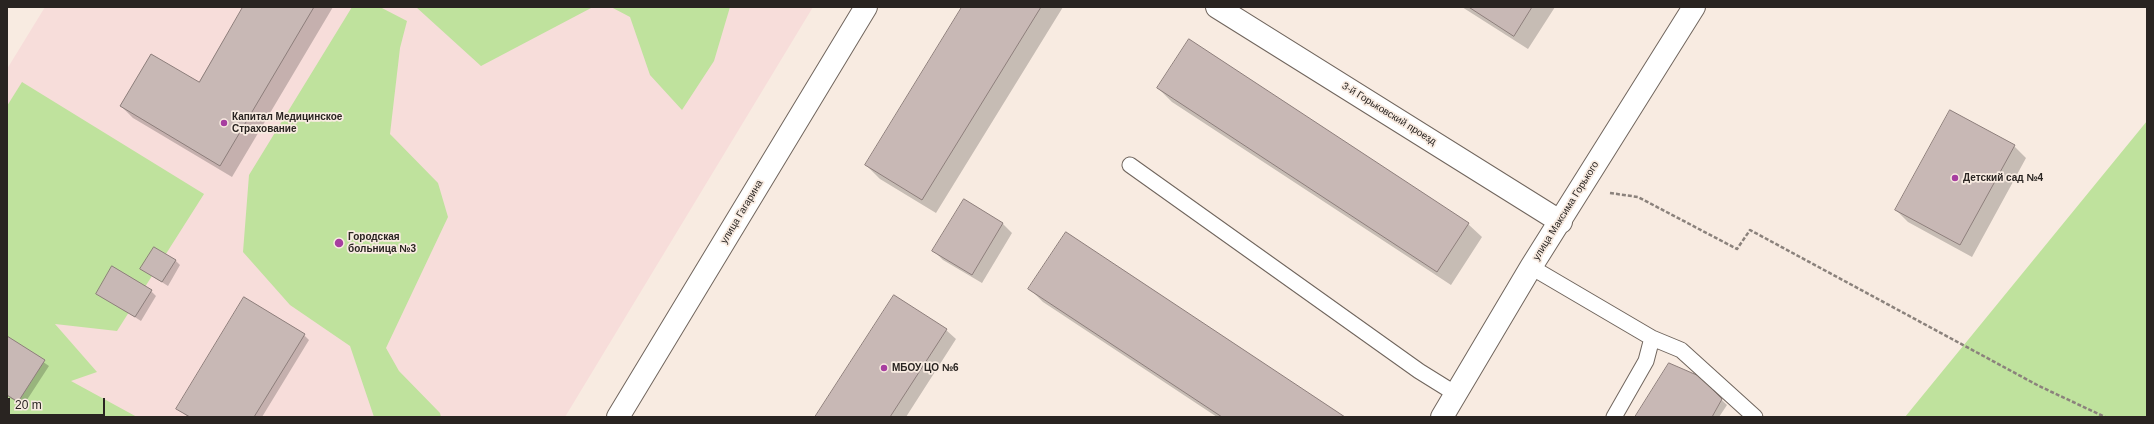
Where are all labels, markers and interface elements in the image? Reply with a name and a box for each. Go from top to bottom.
street label: 3-й Горьковский проезд [1340,80,1438,148]
place label: Капитал Медицинское Страхование [232,111,342,134]
marker: Капитал Медицинское Страхование [219,118,229,128]
street label: улица Максима Горького [1531,159,1601,263]
place label: Детский сад №4 [1963,172,2043,184]
marker: Детский сад №4 [1950,173,1960,183]
street label: улица Гагарина [718,178,766,246]
place label: Городская больница №3 [348,231,416,254]
marker: Городская больница №3 [333,237,345,249]
place label: МБОУ ЦО №6 [892,362,959,374]
marker: МБОУ ЦО №6 [879,363,889,373]
scale bar [10,390,107,416]
text: 20 m [15,398,42,412]

